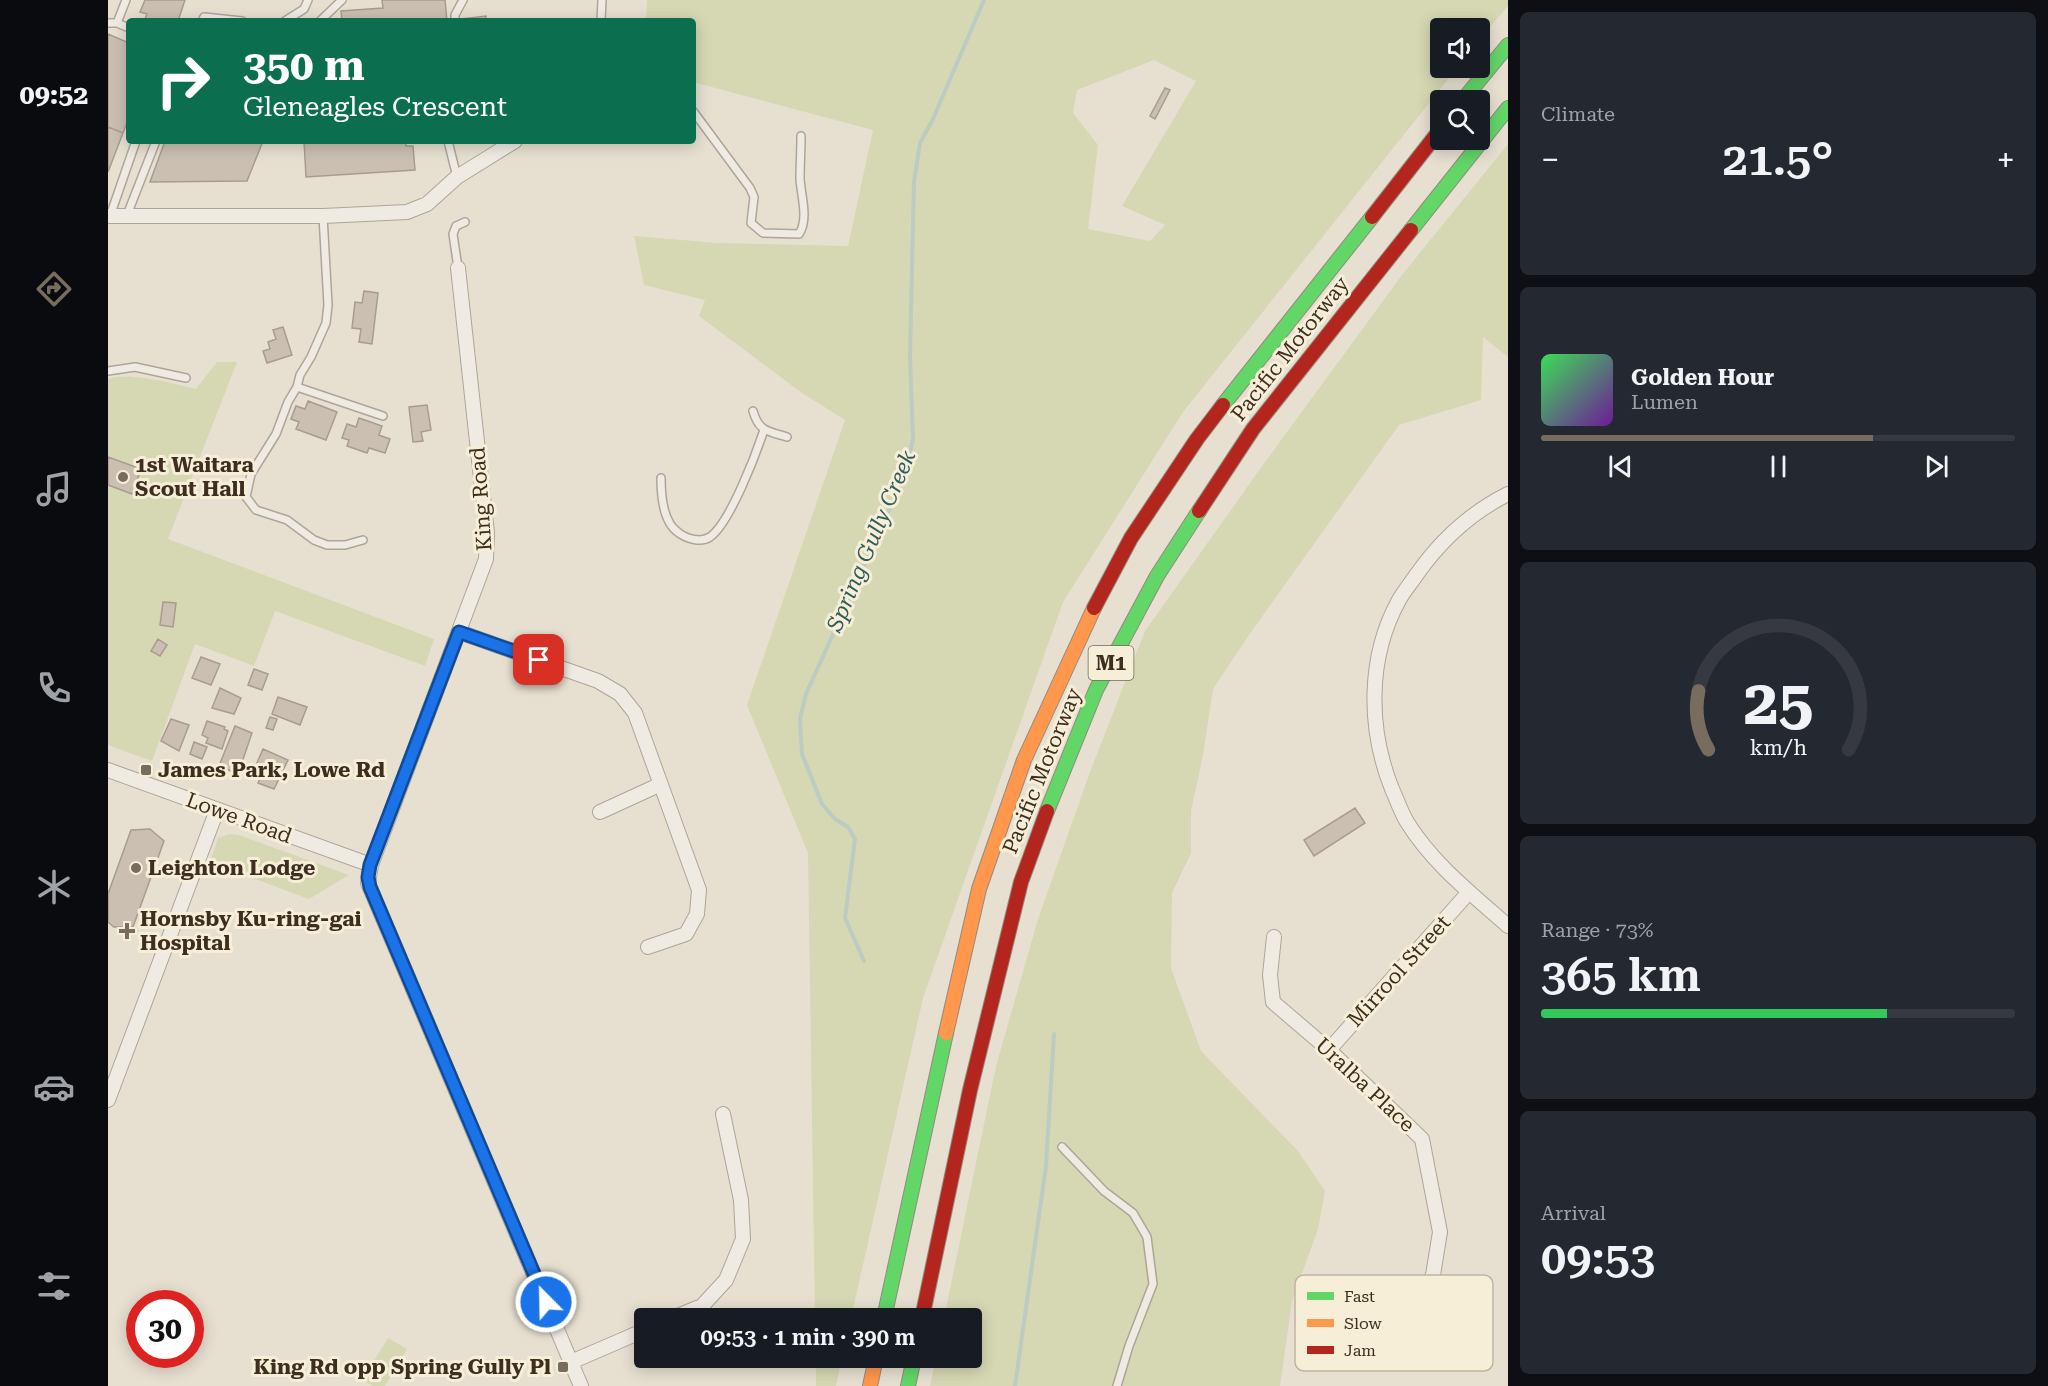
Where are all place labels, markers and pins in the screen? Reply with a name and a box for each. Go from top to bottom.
place label: 1st Waitara Scout Hall [135,453,254,501]
marker: 1st Waitara Scout Hall [116,470,130,484]
pin [513,634,564,685]
place label: James Park, Lowe Rd [158,758,385,782]
marker: James Park, Lowe Rd [139,763,153,777]
place label: Leighton Lodge [148,856,315,880]
marker: Leighton Lodge [129,861,143,875]
place label: Hornsby Ku-ring-gai Hospital [140,907,362,955]
marker: Hornsby Ku-ring-gai Hospital [118,922,136,940]
place label: King Rd opp Spring Gully Pl [253,1355,551,1379]
marker: King Rd opp Spring Gully Pl [556,1360,570,1374]

